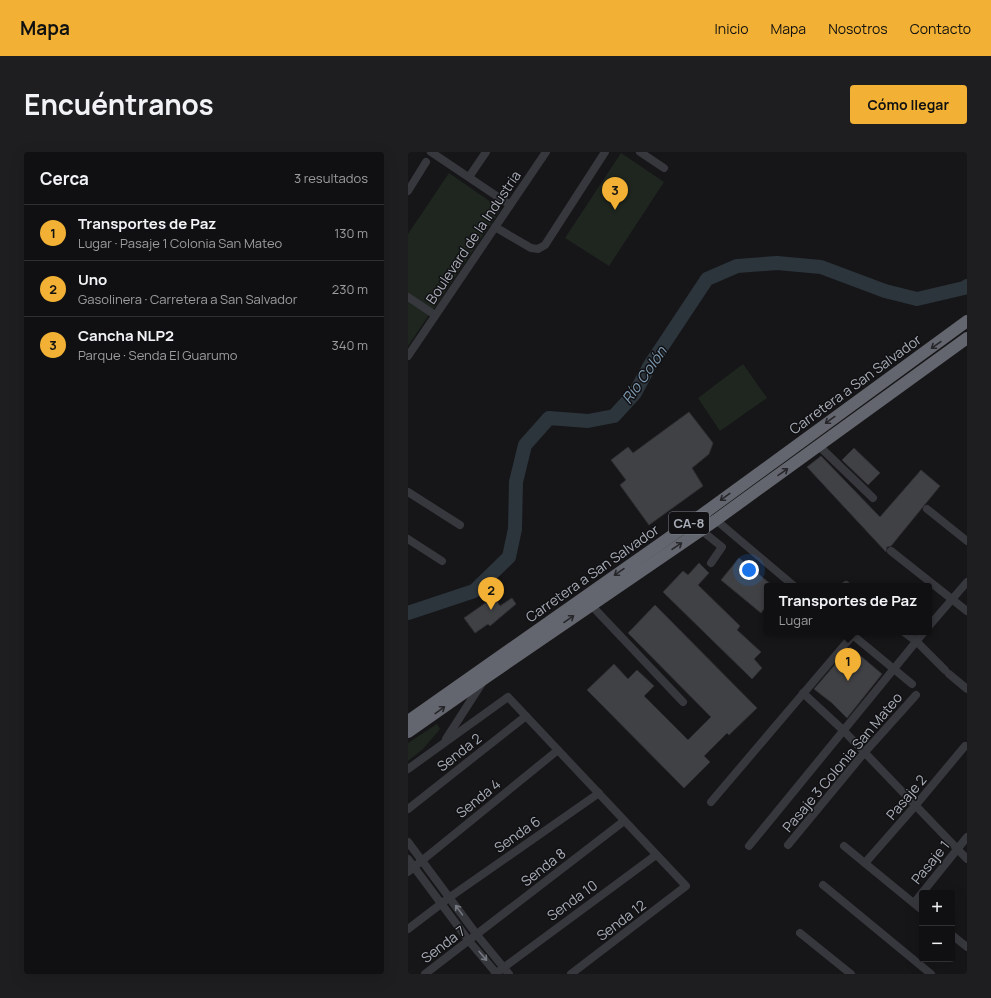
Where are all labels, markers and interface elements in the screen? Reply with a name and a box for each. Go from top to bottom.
text: Mapa [20,15,70,41]
text: Inicio [715,19,749,38]
text: Mapa [771,19,806,38]
text: Nosotros [828,19,888,38]
text: Contacto [910,19,971,38]
text: Encuéntranos [24,85,214,123]
button: Cómo llegar [850,85,967,124]
text: Cerca [40,167,89,190]
street label: Boulevard de la Industria [421,167,525,307]
text: 3 resultados [294,169,368,187]
pin: 3 [602,177,628,210]
text: Transportes de Paz [78,213,216,234]
text: 1 [50,224,56,242]
text: 130 m [334,224,368,242]
text: Lugar · Pasaje 1 Colonia San Mateo [78,234,282,252]
text: Uno [78,269,107,290]
text: 2 [49,280,57,298]
text: 230 m [332,280,368,298]
text: Gasolinera · Carretera a San Salvador [78,290,297,308]
text: Cancha NLP2 [78,325,174,346]
street label: Carretera a San Salvador [785,330,925,438]
text: 3 [49,336,57,354]
text: 340 m [332,336,368,354]
water label: Río Colón [617,341,672,408]
one-way arrow [931,341,942,349]
text: Parque · Senda El Guarumo [78,346,237,364]
one-way arrow [825,416,836,424]
one-way arrow [778,468,789,476]
one-way arrow [720,493,731,501]
road number: CA-8 [669,512,709,534]
street label: Carretera a San Salvador [522,520,662,626]
one-way arrow [671,542,682,550]
your location [739,560,759,580]
one-way arrow [614,568,625,577]
pin: 2 [478,577,504,610]
popup [764,583,932,635]
text: Transportes de Paz [779,590,917,611]
text: Lugar [779,611,813,629]
one-way arrow [563,615,574,623]
pin: 1 [835,648,861,681]
street label: Pasaje 3 Colonia San Mateo [778,688,906,836]
one-way arrow [434,706,445,714]
street label: Senda 2 [433,729,485,775]
street label: Pasaje 2 [882,770,930,824]
street label: Senda 4 [452,774,504,822]
street label: Senda 6 [490,811,544,857]
street label: Pasaje 1 [907,836,953,888]
street label: Senda 8 [517,844,569,890]
street label: Senda 10 [543,875,601,925]
map controls [919,890,955,962]
button: + [919,890,955,926]
street label: Senda 12 [592,895,650,945]
one-way arrow [455,905,463,916]
street label: Senda 7 [417,921,469,967]
button: − [919,926,955,962]
one-way arrow [478,951,487,962]

